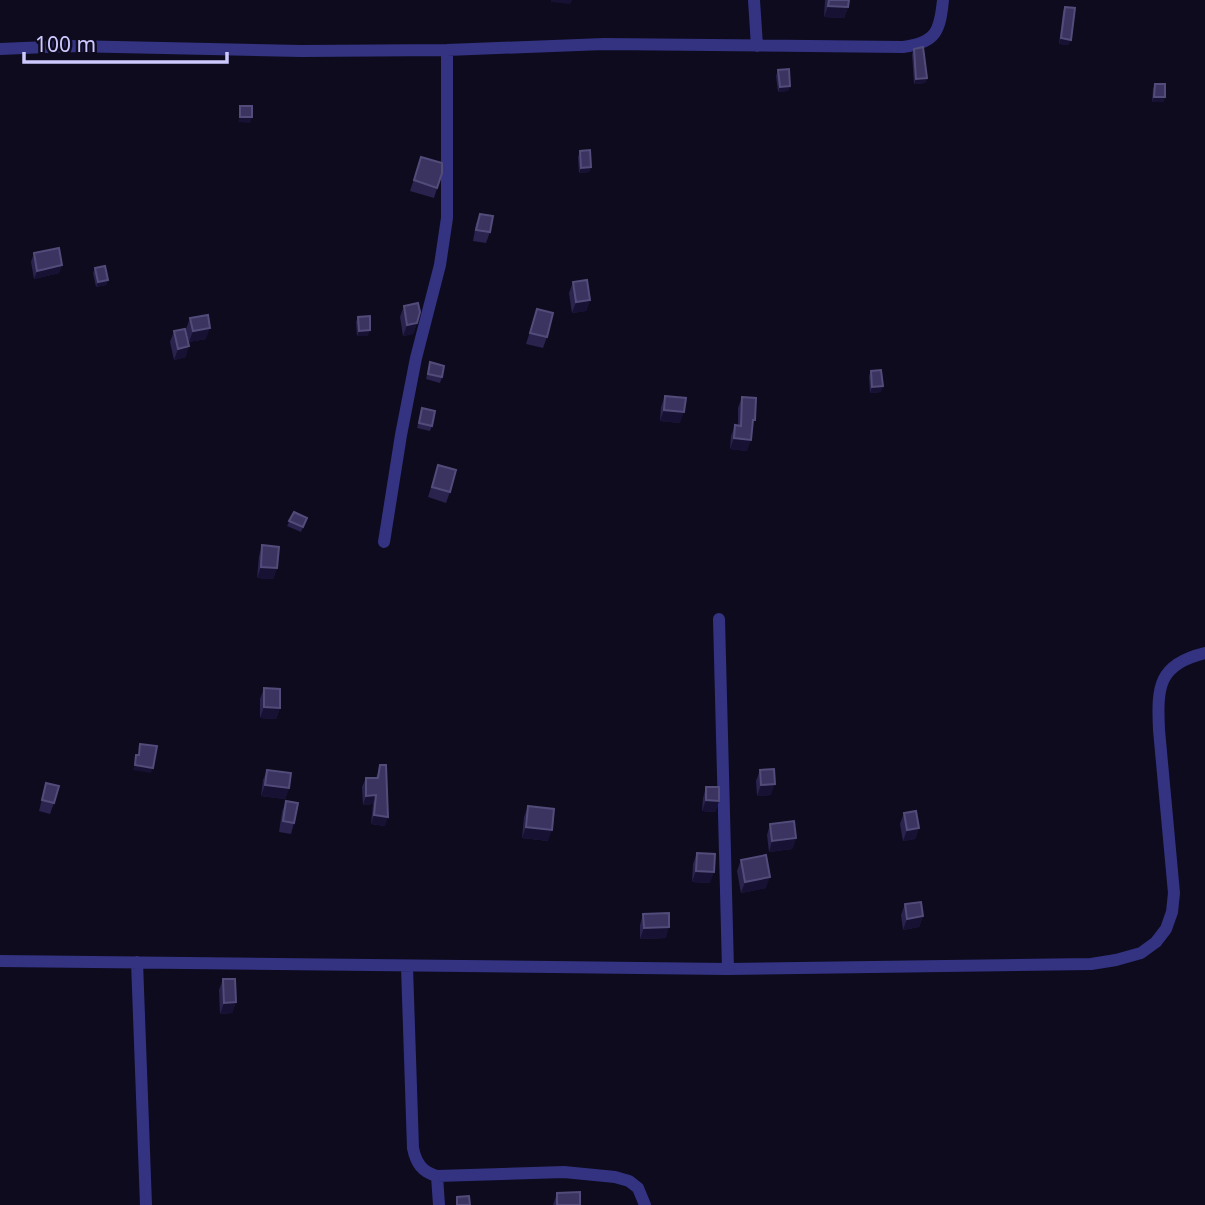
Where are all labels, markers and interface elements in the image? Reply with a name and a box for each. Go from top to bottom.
scale bar [24,21,228,65]
text: 100 m [35,30,96,58]

